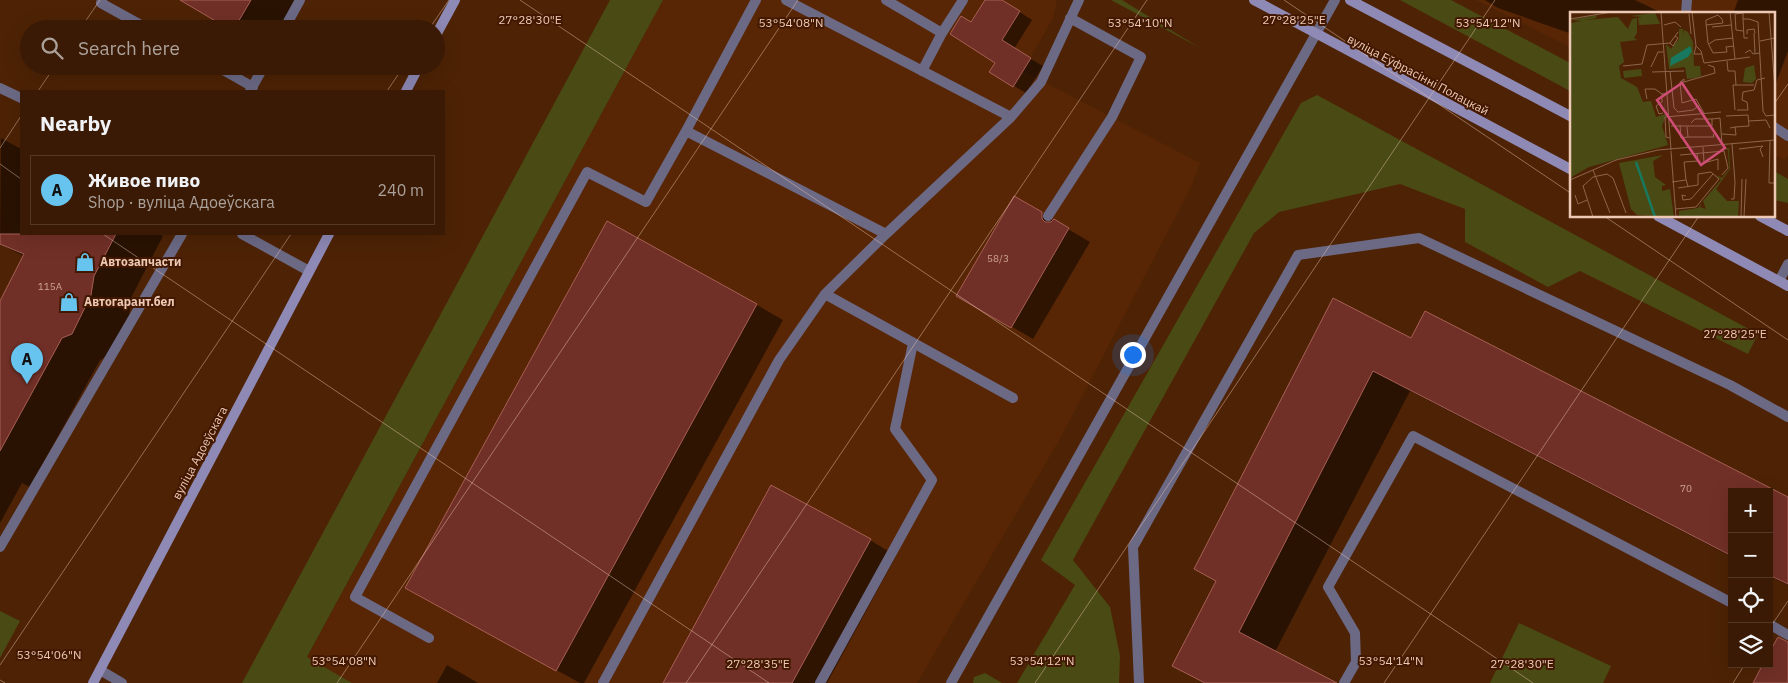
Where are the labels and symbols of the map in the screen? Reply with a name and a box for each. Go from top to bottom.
text: 27°28'30"E [498,12,562,27]
text: 27°28'25"E [1262,12,1326,27]
inset map [1570,12,1776,218]
text: 53°54'08"N [758,15,824,30]
text: 53°54'10"N [1107,15,1173,30]
text: 53°54'12"N [1455,15,1521,30]
street label: вуліца Еўфрасінні Полацкай [1345,31,1492,118]
shop icon: Автозапчасти [74,251,96,273]
house number: 58/3 [987,252,1009,265]
place label: Автозапчасти [100,254,181,269]
house number: 115А [38,280,63,293]
shop icon: Автогарант.бел [58,291,80,313]
place label: Автогарант.бел [84,294,175,309]
text: 27°28'25"E [1703,326,1767,341]
your location [1120,342,1146,368]
pin: A [11,343,43,384]
street label: вуліца Адоеўскага [169,403,231,502]
house number: 70 [1680,482,1692,495]
text: 53°54'06"N [16,647,82,662]
text: 53°54'08"N [311,653,377,668]
text: 53°54'12"N [1009,653,1075,668]
text: 53°54'14"N [1358,653,1424,668]
text: 27°28'35"E [726,656,790,671]
text: 27°28'30"E [1490,656,1554,671]

